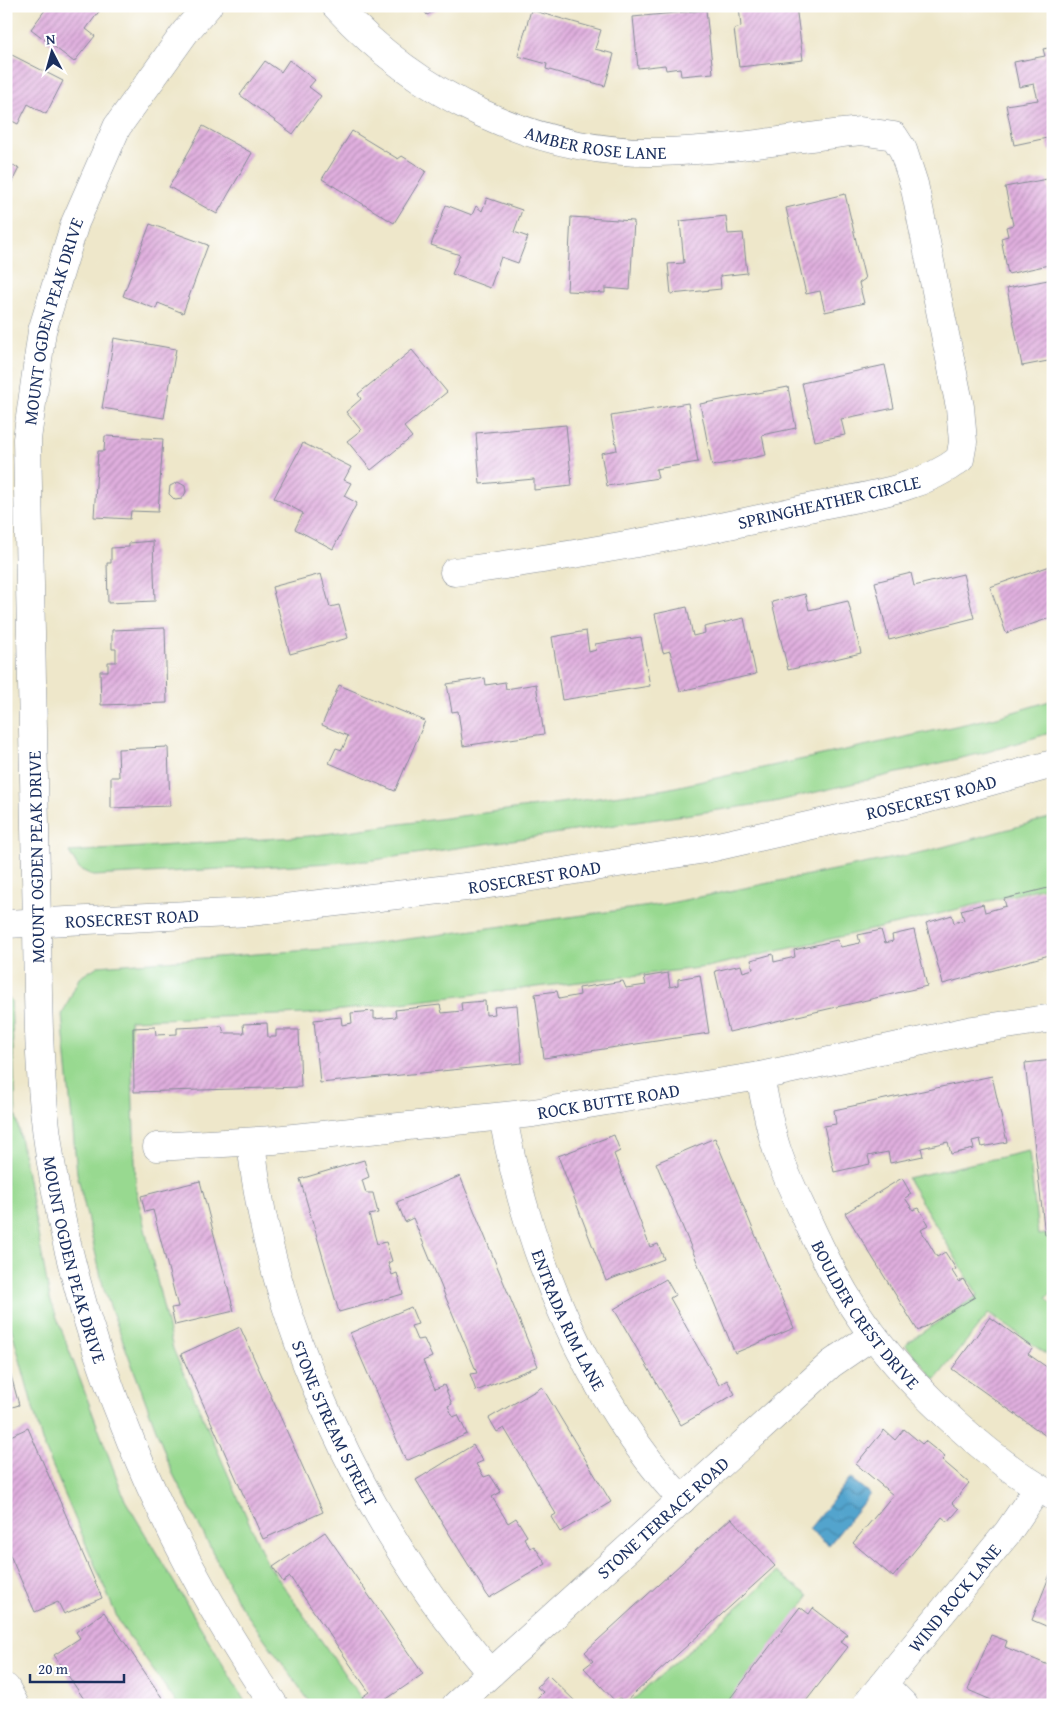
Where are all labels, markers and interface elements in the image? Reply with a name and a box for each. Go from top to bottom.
north arrow [28,28,78,78]
text: N [45,29,57,50]
street label: AMBER ROSE LANE [521,118,667,166]
street label: MOUNT OGDEN PEAK DRIVE [16,213,90,427]
street label: SPRINGHEATHER CIRCLE [735,468,923,536]
street label: MOUNT OGDEN PEAK DRIVE [21,750,51,964]
street label: ROSECREST ROAD [863,767,1000,826]
street label: ROSECREST ROAD [467,853,603,900]
street label: ROSECREST ROAD [64,901,200,935]
street label: ROCK BUTTE ROAD [535,1076,682,1126]
street label: MOUNT OGDEN PEAK DRIVE [36,1154,114,1367]
street label: BOULDER CREST DRIVE [805,1236,926,1395]
street label: ENTRADA RIM LANE [525,1245,613,1396]
street label: STONE STREAM STREET [285,1336,385,1511]
street label: STONE TERRACE ROAD [590,1450,735,1585]
street label: WIND ROCK LANE [901,1537,1007,1658]
scale bar [30,1651,124,1683]
text: 20 m [38,1658,69,1679]

